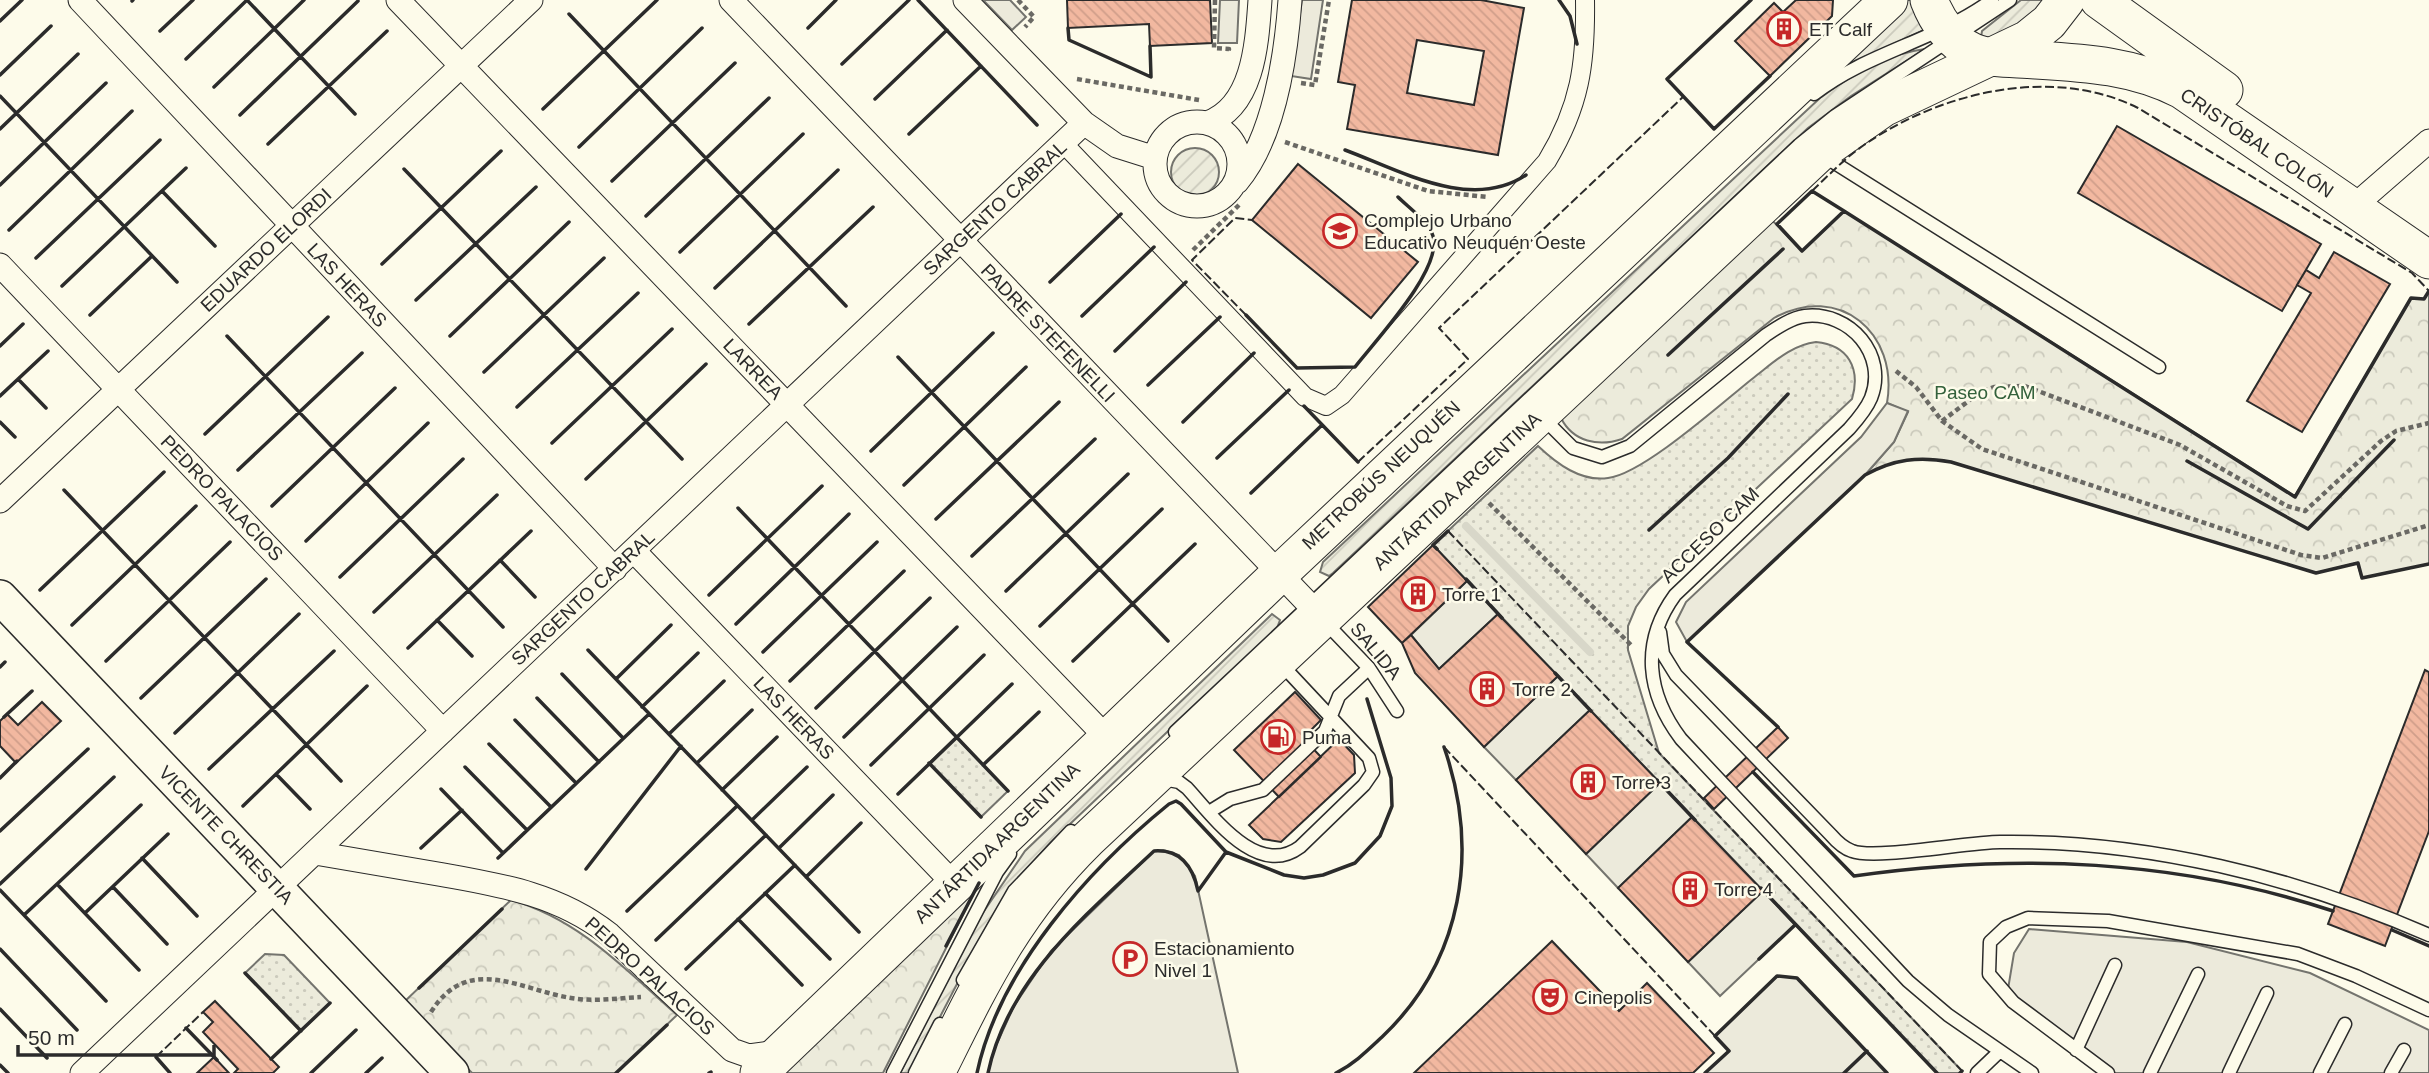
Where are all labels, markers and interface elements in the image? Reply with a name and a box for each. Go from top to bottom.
building icon: ET Calf [1765,10,1803,48]
place label: ET Calf [1809,19,1873,40]
street label: CRISTÓBAL COLÓN [2177,84,2337,202]
street label: SARGENTO CABRAL [919,136,1071,280]
street label: EDUARDO ELORDI [196,184,336,316]
place label: Complejo Urbano Educativo Neuquén Oeste [1364,210,1586,253]
school or university icon: Complejo Urbano Educativo Neuquén Oeste [1321,212,1359,250]
street label: LAS HERAS [303,239,391,331]
street label: PADRE STEFENELLI [977,260,1119,406]
street label: LARREA [719,334,787,404]
park label: Paseo CAM [1934,382,2036,403]
street label: METROBÚS NEUQUÉN [1298,396,1464,554]
street label: ANTÁRTIDA ARGENTINA [1369,408,1545,574]
street label: PEDRO PALACIOS [157,431,287,565]
street label: ACCESO CAM [1657,483,1763,587]
street label: SARGENTO CABRAL [507,526,659,670]
building icon: Torre 1 [1399,575,1437,613]
place label: Torre 1 [1442,584,1501,605]
street label: SALIDA [1346,618,1406,684]
building icon: Torre 2 [1468,670,1506,708]
street label: LAS HERAS [749,672,839,764]
place label: Torre 2 [1512,679,1571,700]
fuel station icon: Puma [1259,718,1297,756]
place label: Puma [1302,727,1352,748]
street label: ANTÁRTIDA ARGENTINA [910,758,1084,927]
street label: VICENTE CHRESTIA [155,762,298,909]
building icon: Torre 3 [1569,763,1607,801]
place label: Torre 3 [1612,772,1671,793]
building icon: Torre 4 [1671,870,1709,908]
place label: Torre 4 [1714,879,1774,900]
street label: PEDRO PALACIOS [581,912,719,1040]
place label: Estacionamiento Nivel 1 [1154,938,1294,981]
parking icon: Estacionamiento Nivel 1 [1111,940,1149,978]
theatre icon: Cinepolis [1531,978,1569,1016]
place label: Cinepolis [1574,987,1652,1008]
scale bar [18,1014,214,1058]
text: 50 m [28,1026,75,1049]

